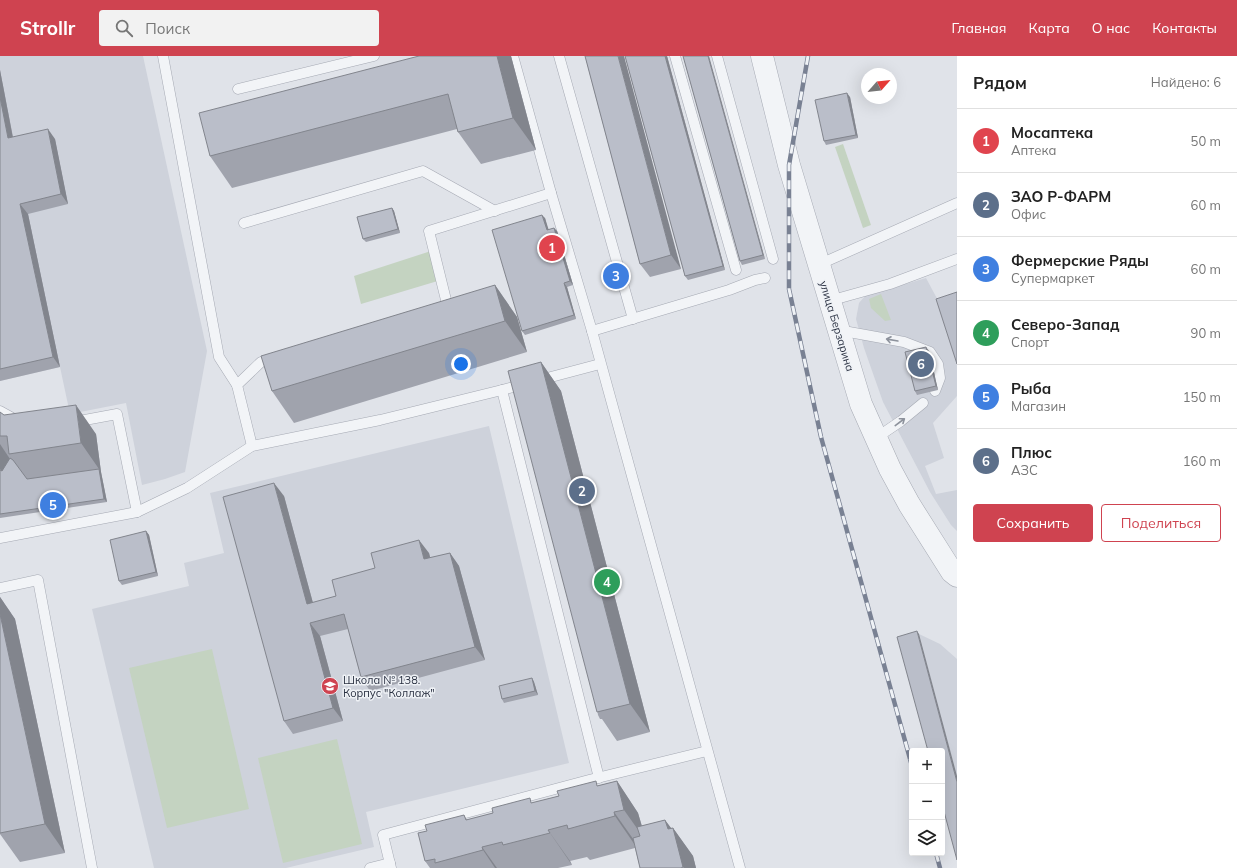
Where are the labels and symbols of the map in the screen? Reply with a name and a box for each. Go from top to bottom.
north arrow [861,68,897,104]
pin: 1 [539,233,565,263]
pin: 3 [603,261,629,291]
street label: улица Берзарина [817,279,857,373]
one-way arrow [886,336,899,344]
pin: 6 [908,349,934,379]
your location [451,354,471,374]
one-way arrow [895,417,906,426]
pin: 2 [569,476,595,506]
pin: 5 [40,490,66,520]
pin: 4 [594,567,620,597]
place label: Школа № 138. Корпус "Коллаж" [343,673,435,700]
school or university icon: Школа № 138. Корпус "Коллаж" [320,676,340,696]

